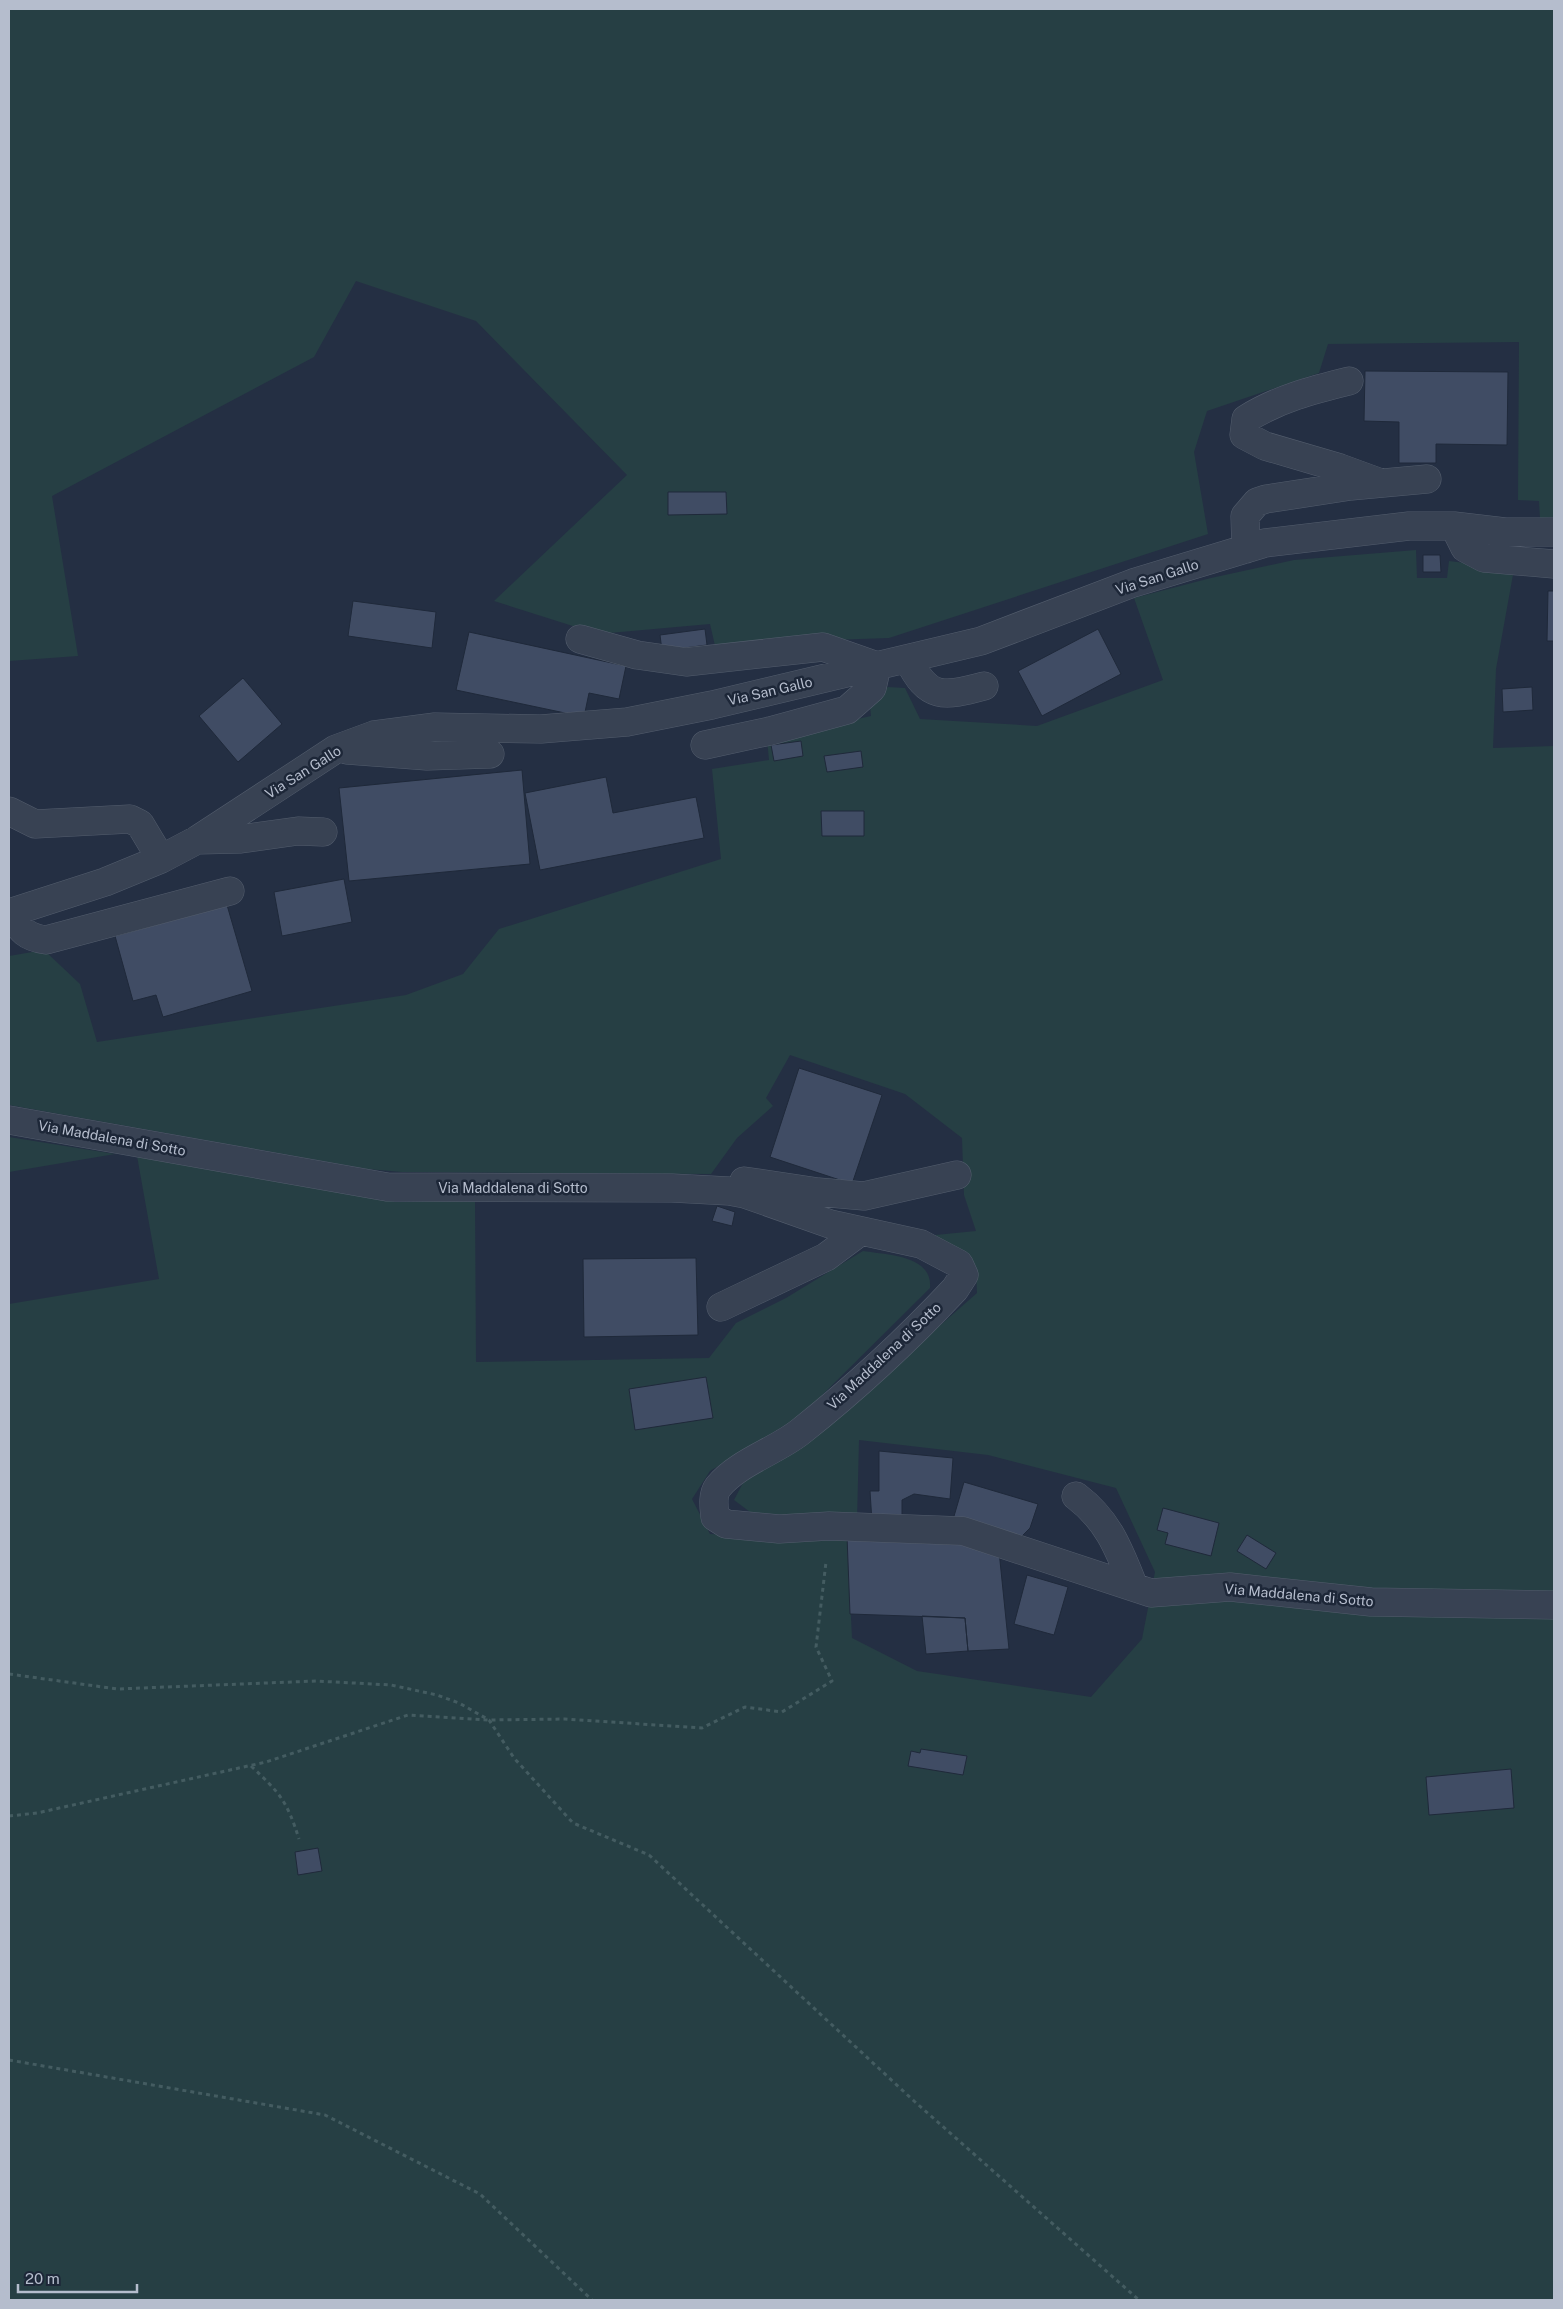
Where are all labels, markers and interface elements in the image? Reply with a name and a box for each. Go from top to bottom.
street label: Via San Gallo [1113,556,1201,598]
street label: Via San Gallo [726,673,814,709]
street label: Via San Gallo [262,742,344,802]
street label: Via Maddalena di Sotto [37,1117,187,1159]
street label: Via Maddalena di Sotto [438,1180,588,1196]
street label: Via Maddalena di Sotto [824,1299,944,1413]
street label: Via Maddalena di Sotto [1224,1581,1374,1609]
scale bar [18,2262,136,2294]
text: 20 m [25,2270,60,2287]

